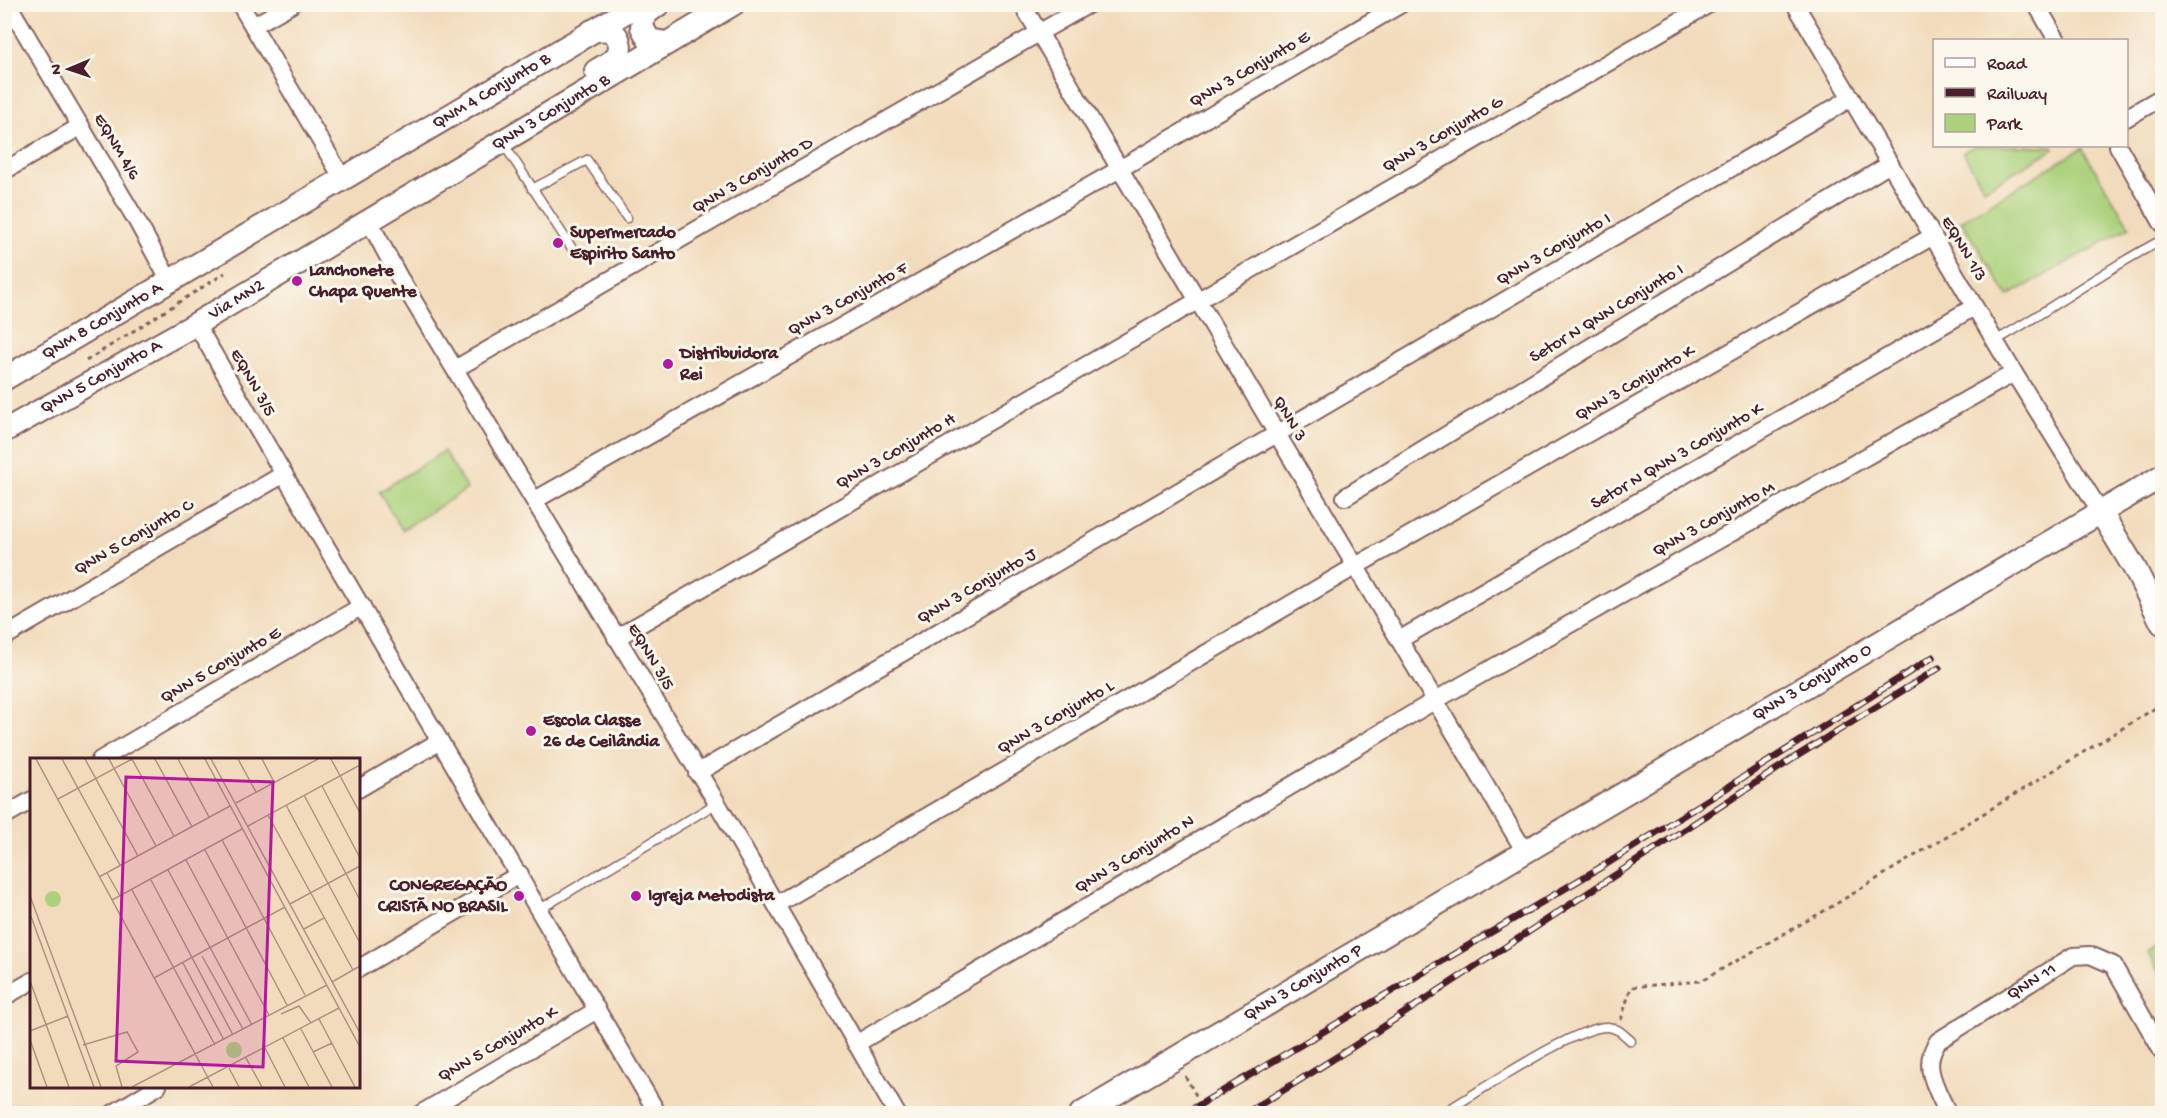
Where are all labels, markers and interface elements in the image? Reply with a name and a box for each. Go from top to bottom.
street label: QNN 3 Conjunto E [1186,27,1315,113]
north arrow [39,39,99,99]
legend [1933,39,2128,147]
street label: QNM 4 Conjunto B [429,48,555,134]
text: Road [1987,55,2028,76]
text: N [48,63,67,75]
street label: QNN 3 Conjunto B [488,69,614,156]
text: Railway [1987,85,2047,106]
street label: QNN 3 Conjunto G [1379,92,1508,178]
street label: EQNM 4/6 [88,110,144,185]
text: Park [1986,115,2023,136]
street label: QNN 3 Conjunto D [689,133,817,219]
street label: QNN 3 Conjunto I [1493,209,1615,291]
street label: EQNN 1/3 [1935,213,1991,285]
place label: Supermercado Espirito Santo [570,223,676,265]
marker: Supermercado Espirito Santo [551,236,565,250]
street label: QNN 3 Conjunto F [785,258,912,342]
street label: Setor N QNN Conjunto I [1526,260,1688,368]
place label: Lanchonete Chapa Quente [308,261,417,303]
marker: Lanchonete Chapa Quente [290,274,304,288]
street label: Via MN2 [204,275,268,325]
street label: QNM 8 Conjunto A [38,277,167,365]
street label: QNN 5 Conjunto A [37,334,166,419]
street label: QNN 3 Conjunto K [1572,340,1700,427]
place label: Distribuidora Rei [678,344,779,386]
street label: EQNN 3/5 [224,346,280,420]
marker: Distribuidora Rei [661,357,675,371]
street label: QNN 3 [1267,393,1311,445]
street label: Setor N QNN 3 Conjunto K [1587,398,1769,515]
street label: QNN 3 Conjunto H [832,409,960,495]
street label: QNN 3 Conjunto M [1649,477,1779,562]
street label: QNN 5 Conjunto C [71,495,198,581]
street label: QNN 3 Conjunto J [914,544,1041,630]
street label: EQNN 3/5 [622,620,678,694]
street label: QNN 5 Conjunto E [157,623,286,709]
street label: QNN 3 Conjunto O [1749,639,1876,726]
street label: QNN 3 Conjunto L [994,675,1119,760]
place label: Escola Classe 26 de Ceilândia [543,711,660,753]
marker: Escola Classe 26 de Ceilândia [524,724,538,738]
inset map [30,758,360,1088]
street label: QNN 3 Conjunto N [1071,811,1199,899]
place label: CONGREGAÇÃO CRISTÃ NO BRASIL [377,876,508,918]
place label: Igreja Metodista [648,886,776,907]
marker: CONGREGAÇÃO CRISTÃ NO BRASIL [512,889,526,903]
marker: Igreja Metodista [629,889,643,903]
street label: QNN 3 Conjunto P [1240,939,1367,1026]
street label: QNN 11 [2003,959,2060,1005]
street label: QNN 5 Conjunto K [435,1001,563,1088]

